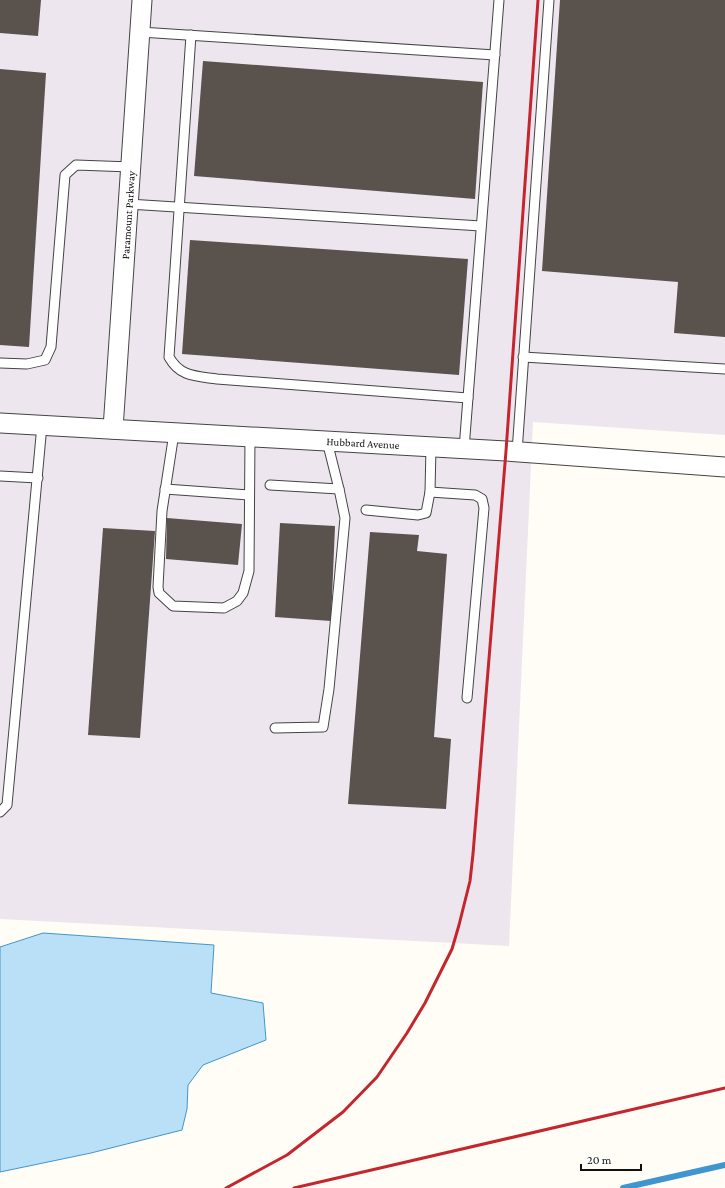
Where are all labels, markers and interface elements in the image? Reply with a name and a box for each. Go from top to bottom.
street label: Paramount Parkway [119,170,138,260]
street label: Hubbard Avenue [326,435,400,451]
scale bar [581,1146,641,1172]
text: 20 m [587,1153,612,1167]

